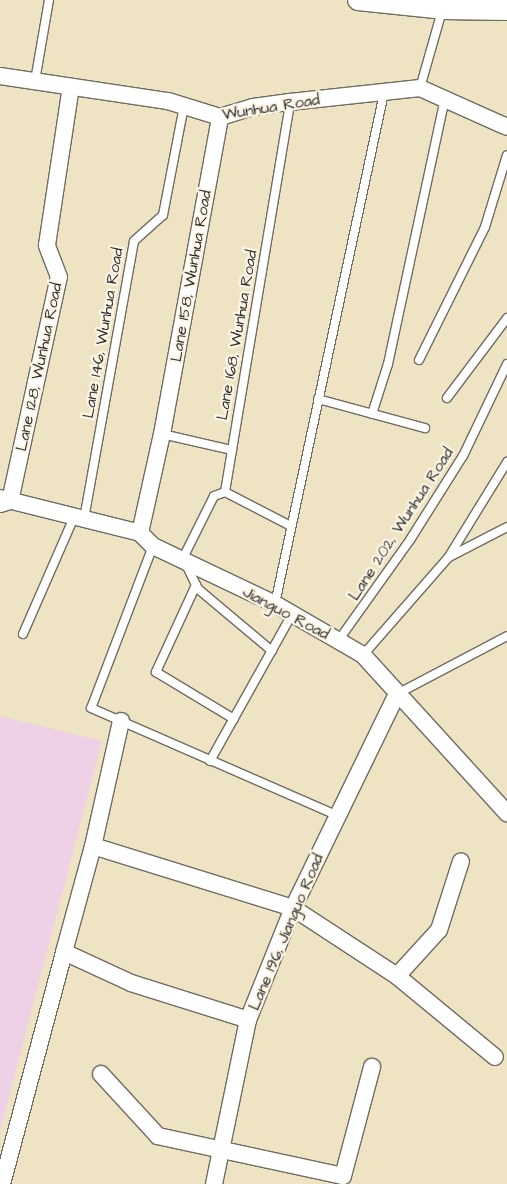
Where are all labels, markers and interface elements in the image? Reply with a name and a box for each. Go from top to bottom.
street label: Wunhua Road [221,90,321,124]
street label: Lane 158, Wunhua Road [166,189,216,363]
street label: Lane 146, Wunhua Road [79,246,127,420]
street label: Lane 168, Wunhua Road [213,248,261,422]
street label: Lane 128, Wunhua Road [12,281,66,453]
street label: Lane 202, Wunhua Road [344,444,458,604]
street label: Jianguo Road [239,582,333,644]
street label: Lane 196, Jianguo Road [244,851,328,1013]

